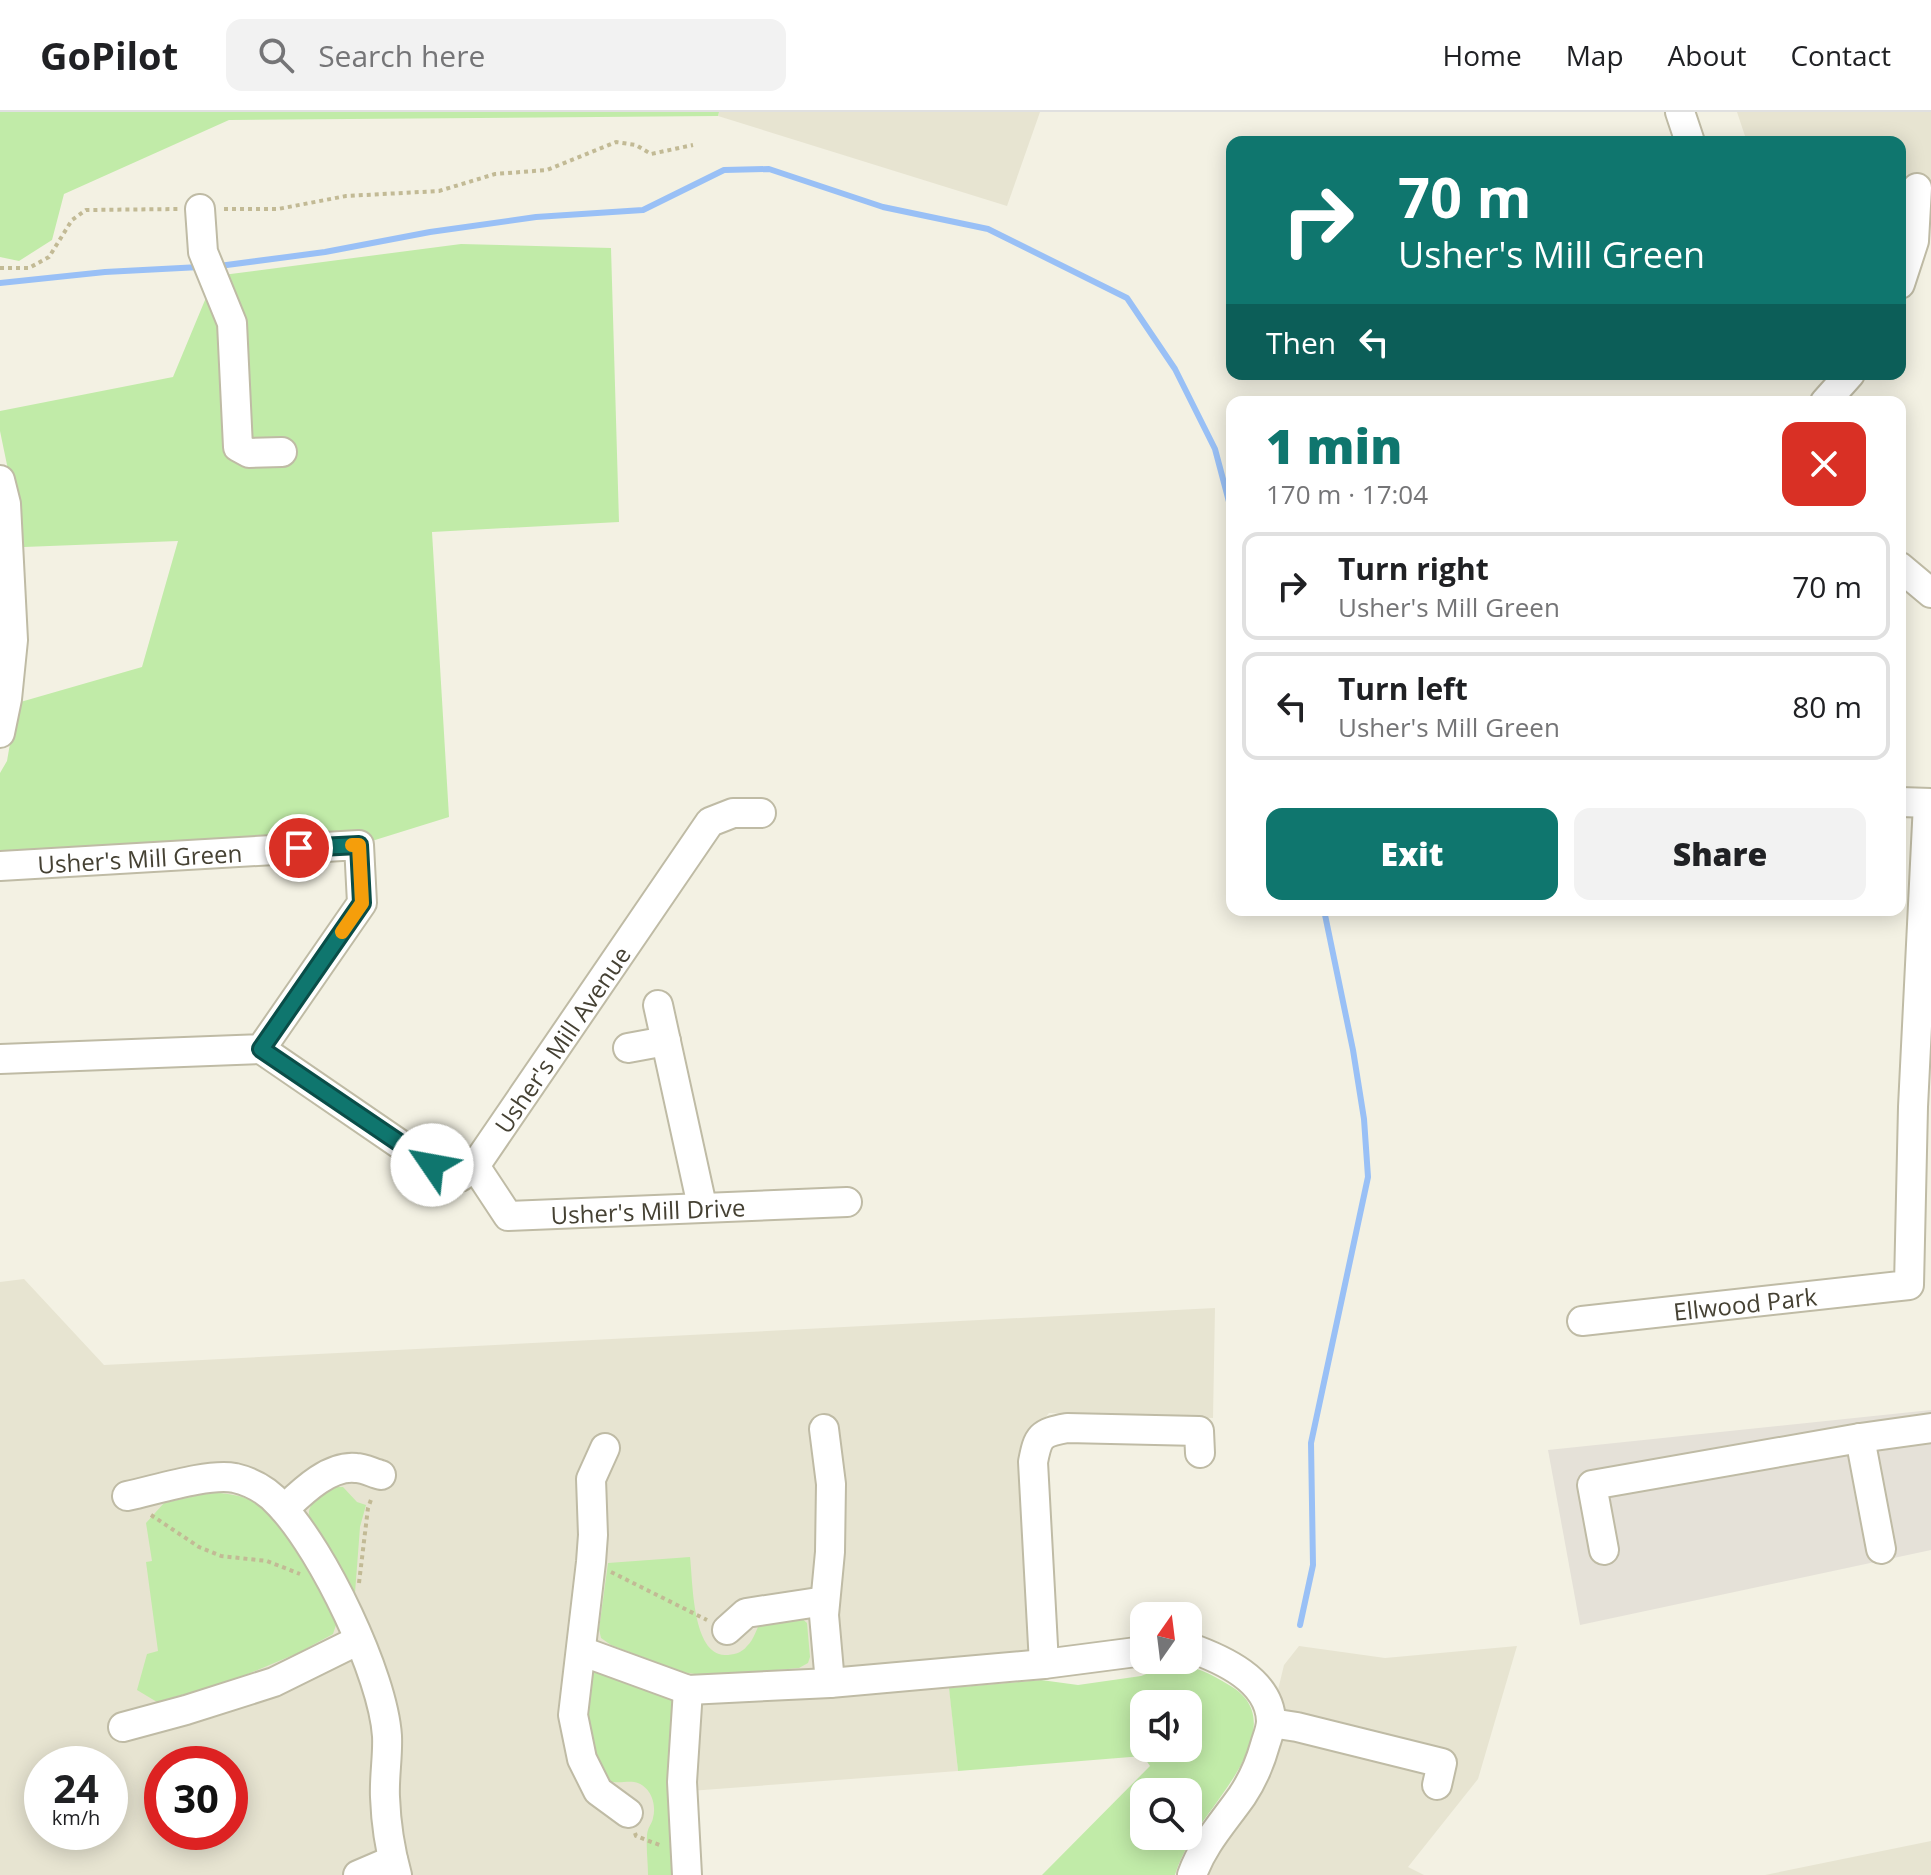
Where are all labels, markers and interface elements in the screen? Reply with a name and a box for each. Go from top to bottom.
search box [226,19,786,91]
text: GoPilot [40,29,178,81]
icon: search [254,33,298,77]
text: Search here [318,35,485,76]
text: Home [1443,36,1522,74]
text: Map [1566,36,1624,74]
text: About [1668,36,1746,74]
text: Contact [1790,36,1891,74]
text: 70 m [1398,158,1532,234]
icon: right [1266,168,1370,272]
text: Usher's Mill Green [1398,230,1705,279]
icon: left [1352,320,1396,364]
text: Then [1266,322,1336,363]
text: 1 min [1266,413,1402,478]
button: close [1782,422,1866,506]
text: 170 m · 17:04 [1266,476,1428,512]
text: Turn right [1338,548,1489,589]
icon: right [1270,564,1314,608]
text: 70 m [1792,566,1862,607]
text: Usher's Mill Green [1338,589,1560,625]
text: Turn left [1338,668,1468,709]
icon: left [1270,684,1314,728]
text: 80 m [1792,686,1862,727]
text: Usher's Mill Green [1338,709,1560,745]
button: Exit [1266,808,1558,900]
button: Share [1574,808,1866,900]
pin [265,814,333,882]
icon: arrive [277,826,321,870]
street label: Usher's Mill Green [37,835,243,880]
street label: Usher's Mill Avenue [486,939,637,1139]
position arrow [390,1123,474,1207]
street label: Usher's Mill Drive [550,1190,746,1231]
street label: Ellwood Park [1672,1279,1819,1327]
north arrow [1130,1602,1202,1674]
map controls [1130,1602,1202,1850]
button: sound [1130,1690,1202,1762]
speed limit sign: 30 [144,1746,248,1850]
text: 24 [53,1760,99,1815]
button: search [1130,1778,1202,1850]
text: km/h [52,1804,100,1831]

